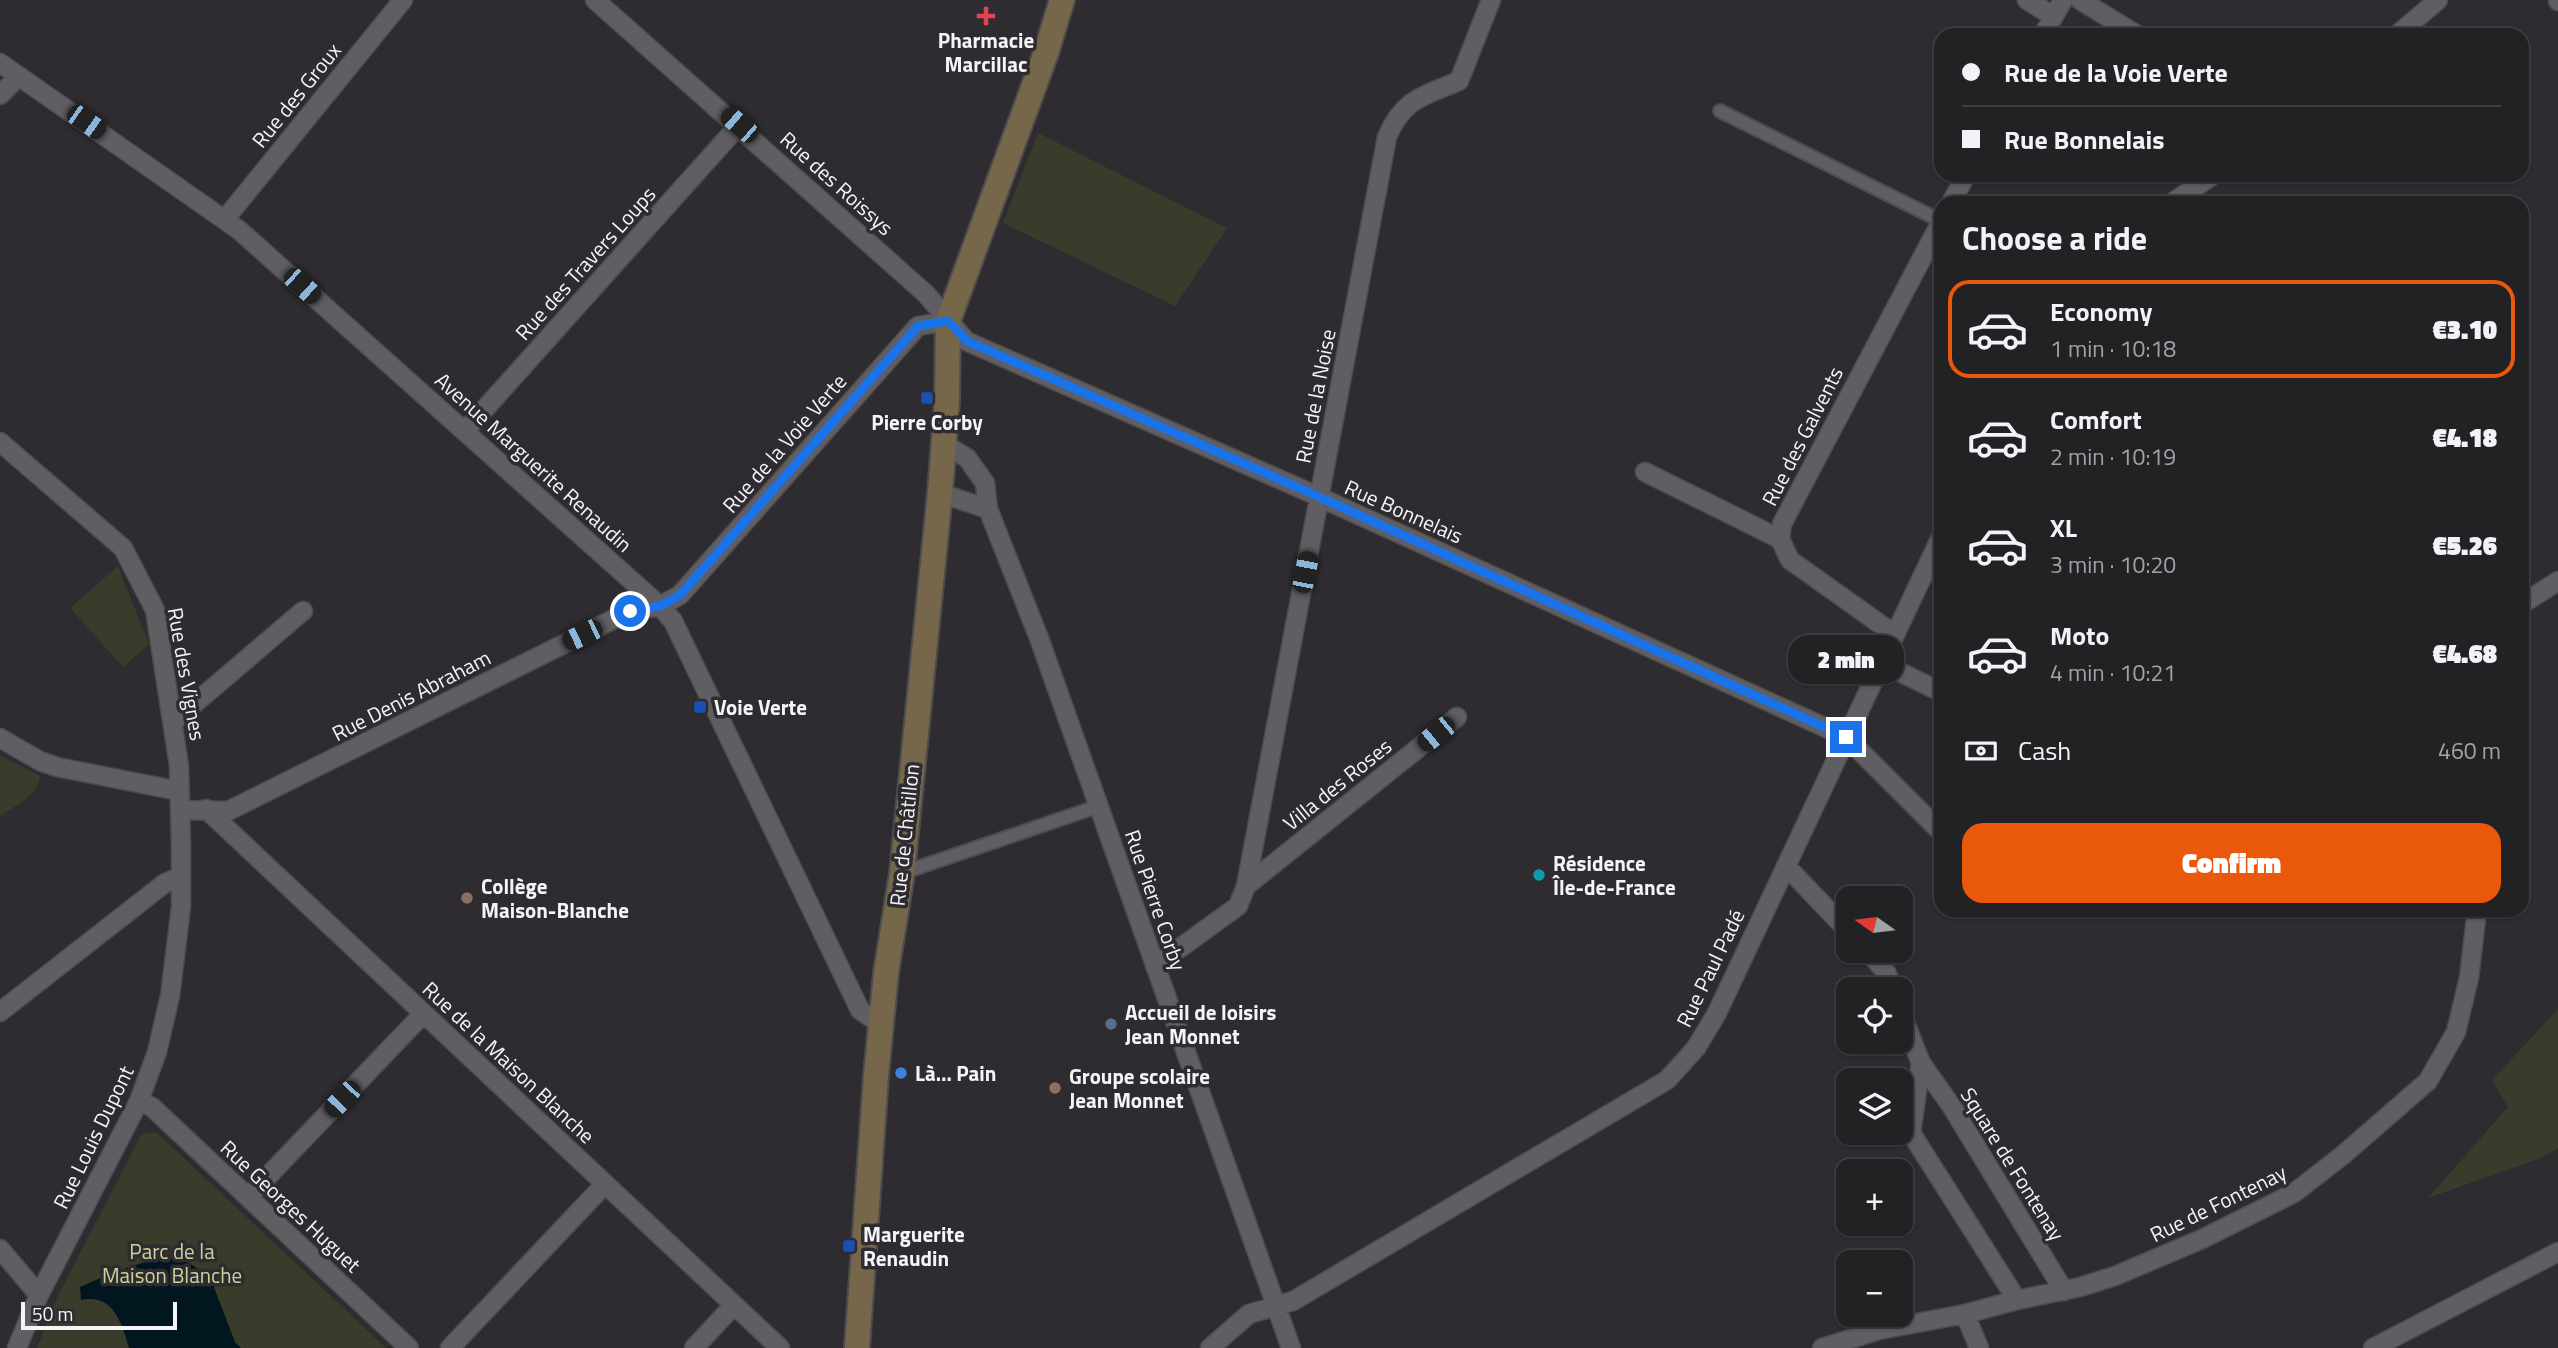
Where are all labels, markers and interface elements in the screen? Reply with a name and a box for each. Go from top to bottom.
marker: Pharmacie Marcillac [978,8,994,24]
place label: Pharmacie Marcillac [938,24,1034,80]
street label: Rue des Groux [244,35,349,154]
text: Rue de la Voie Verte [2004,53,2228,92]
car [63,101,110,143]
car [717,103,762,147]
text: Rue Bonnelais [2004,120,2164,159]
street label: Rue des Roissys [773,123,901,243]
street label: Rue des Travers Loups [507,179,663,347]
text: Choose a ride [1962,214,2147,262]
car [280,264,325,308]
text: Economy [2050,292,2152,331]
icon: car [1966,298,2029,361]
text: €3.10 [2432,310,2497,349]
street label: Rue de la Noise [1286,326,1344,466]
text: 1 min · 10:18 [2050,331,2176,366]
street label: Rue des Galvents [1753,361,1851,511]
street label: Avenue Marguerite Renaudin [428,364,640,560]
street label: Rue de la Voie Verte [714,366,854,520]
marker: Pierre Corby [919,390,935,406]
text: Comfort [2050,400,2142,439]
place label: Pierre Corby [871,406,983,438]
icon: car [1966,406,2029,469]
text: €4.18 [2432,418,2497,457]
text: 2 min · 10:19 [2050,439,2176,474]
street label: Rue Bonnelais [1340,471,1468,551]
text: XL [2050,508,2077,547]
icon: car [1966,514,2029,577]
text: €5.26 [2432,526,2497,565]
text: 3 min · 10:20 [2050,547,2176,582]
car [1291,549,1320,595]
route start [614,595,646,627]
street label: Rue des Vignes [160,605,214,743]
car [559,616,606,654]
text: Moto [2050,616,2109,655]
icon: car [1966,622,2029,685]
text: €4.68 [2432,634,2497,673]
callout: 2 min [1788,636,1904,684]
street label: Rue Denis Abraham [326,641,496,749]
text: 2 min [1817,642,1875,677]
text: 4 min · 10:21 [2050,655,2176,690]
place label: Voie Verte [714,691,807,723]
marker: Voie Verte [692,699,708,715]
car [1414,713,1459,755]
route end [1830,721,1862,753]
street label: Villa des Roses [1276,730,1398,838]
text: Cash [2018,731,2071,770]
icon: cash [1962,732,2000,770]
text: 460 m [2438,733,2501,768]
street label: Rue de Châtillon [881,762,927,908]
button: Confirm [1962,823,2501,903]
street label: Rue Pierre Corby [1117,825,1195,975]
place label: Résidence Île-de-France [1551,847,1676,903]
marker: Résidence Île-de-France [1531,867,1547,883]
place label: Collège Maison-Blanche [481,870,629,926]
north arrow [1836,886,1913,962]
map controls [1836,886,1913,1327]
marker: Collège Maison-Blanche [459,890,475,906]
street label: Rue Paul Padé [1668,904,1752,1032]
street label: Rue de la Maison Blanche [416,973,602,1151]
button: locate [1836,977,1913,1054]
place label: Accueil de loisirs Jean Monnet [1125,996,1276,1052]
marker: Accueil de loisirs Jean Monnet [1103,1016,1119,1032]
place label: Là… Pain [915,1057,996,1089]
street label: Rue Louis Dupont [44,1059,142,1214]
place label: Groupe scolaire Jean Monnet [1069,1060,1210,1116]
marker: Là… Pain [893,1065,909,1081]
button: layers [1836,1068,1913,1145]
car [320,1077,365,1121]
marker: Groupe scolaire Jean Monnet [1047,1080,1063,1096]
street label: Square de Fontenay [1953,1081,2073,1247]
street label: Rue Georges Huguet [214,1132,369,1280]
street label: Rue de Fontenay [2144,1156,2292,1250]
button: + [1836,1159,1913,1236]
place label: Marguerite Renaudin [863,1218,965,1274]
park label: Parc de la Maison Blanche [102,1235,242,1291]
marker: Marguerite Renaudin [841,1238,857,1254]
button: − [1836,1250,1913,1327]
scale bar [21,1299,177,1331]
text: 50 m [32,1299,73,1328]

